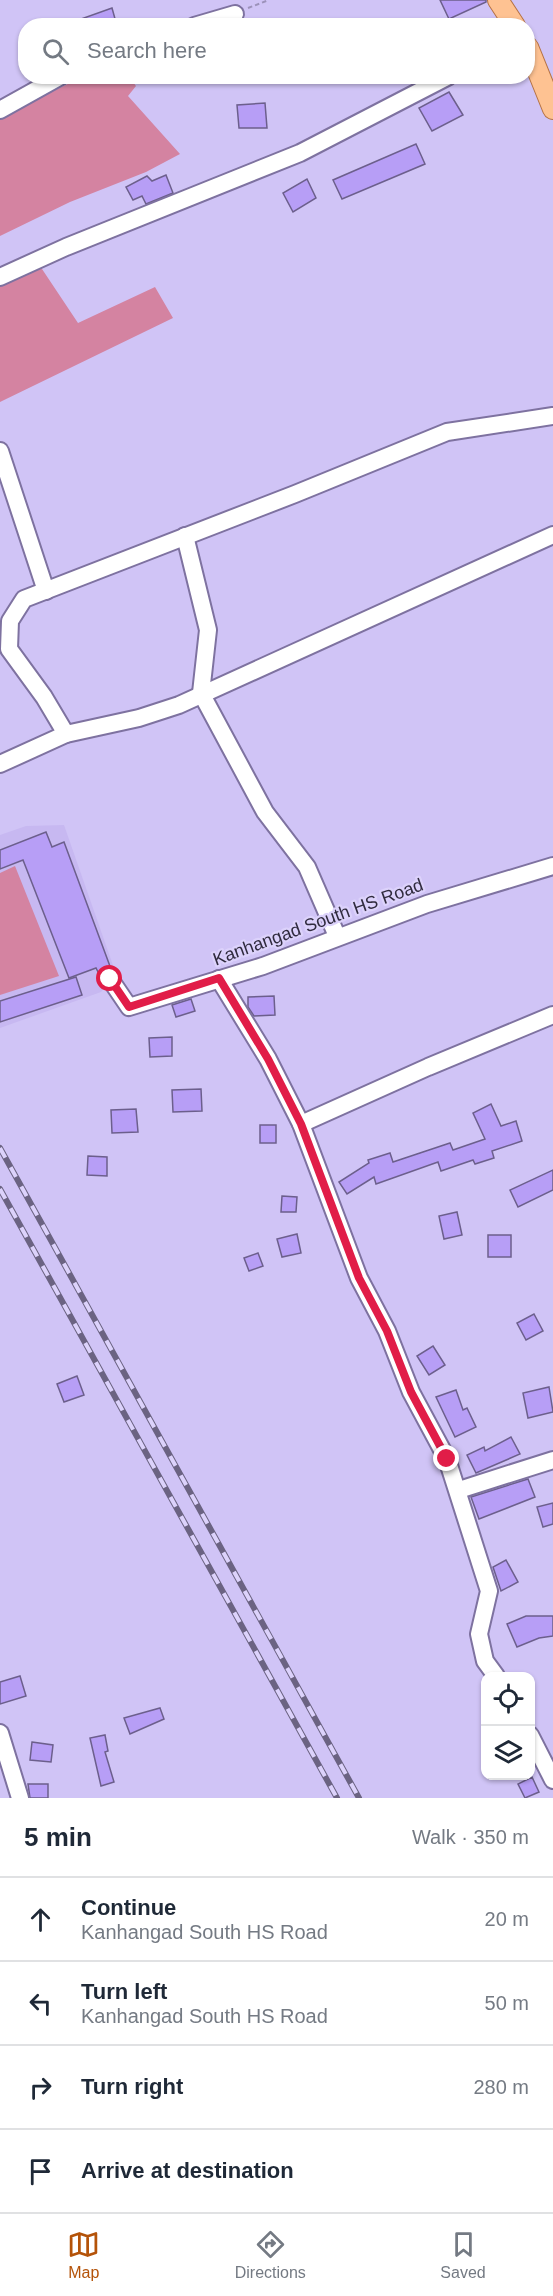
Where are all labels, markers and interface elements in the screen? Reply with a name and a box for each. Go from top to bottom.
search box [18,18,535,84]
icon: search [39,35,72,68]
text: Search here [87,38,207,63]
street label: Kanhangad South HS Road [210,875,426,969]
route start [96,965,122,991]
route end [433,1445,459,1471]
map controls [481,1672,535,1780]
button: locate [481,1672,535,1726]
button: layers [481,1726,535,1780]
text: 5 min [24,1822,92,1852]
text: Walk · 350 m [412,1826,529,1848]
text: Continue [81,1895,176,1920]
icon: ahead [24,1903,57,1936]
text: 20 m [485,1908,529,1930]
text: Kanhangad South HS Road [81,1921,328,1943]
text: Turn left [81,1979,167,2004]
icon: left [24,1987,57,2020]
text: 50 m [485,1992,529,2014]
text: Kanhangad South HS Road [81,2005,328,2027]
icon: right [24,2071,57,2104]
text: Turn right [81,2074,183,2099]
text: 280 m [473,2076,529,2098]
icon: arrive [24,2155,57,2188]
text: Arrive at destination [81,2158,294,2183]
tab: Map [67,2228,100,2282]
tab: Directions [235,2228,306,2282]
tab: Saved [440,2228,486,2282]

